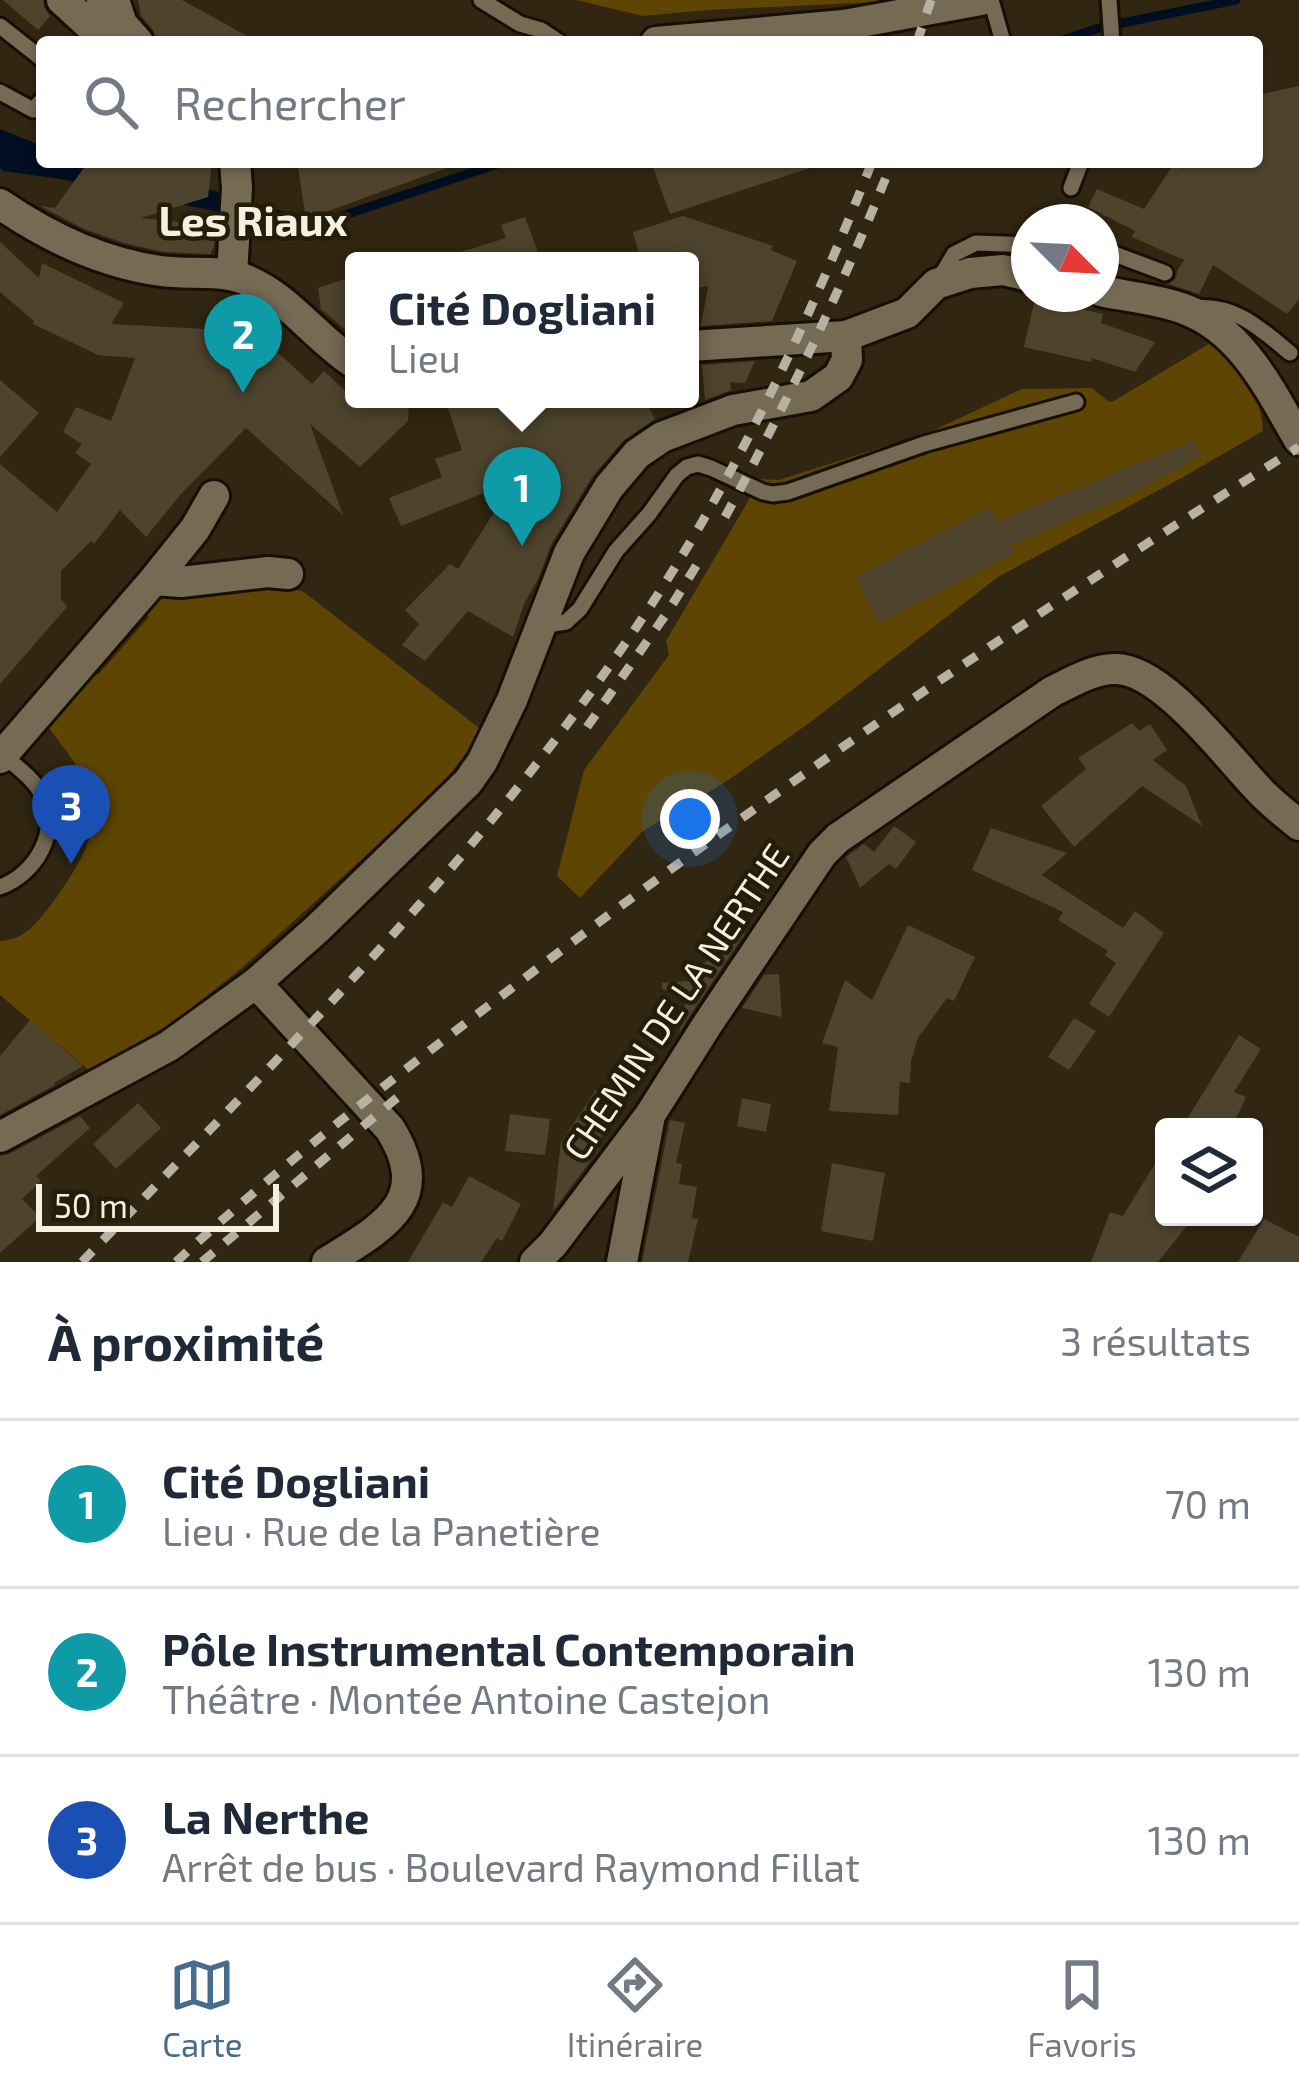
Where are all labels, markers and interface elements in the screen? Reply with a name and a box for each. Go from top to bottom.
search box [36,36,1263,168]
icon: search [78,69,144,135]
text: Rechercher [174,75,406,129]
district label: Les Riaux [159,194,348,244]
north arrow [1011,204,1119,312]
popup [345,252,699,408]
text: Cité Dogliani [388,280,656,334]
pin: 2 [204,294,282,393]
text: Lieu [388,334,461,381]
pin: 1 [483,447,561,546]
pin: 3 [32,765,110,864]
your location [660,789,720,849]
street label: CHEMIN DE LA NERTHE [553,835,797,1167]
map controls [1155,1118,1263,1226]
button: layers [1155,1118,1263,1226]
scale bar [36,1178,279,1231]
text: 50 m [54,1185,128,1225]
text: À proximité [48,1310,324,1371]
text: 3 résultats [1060,1317,1251,1364]
text: Cité Dogliani [162,1453,430,1507]
text: 1 [79,1480,95,1527]
text: 70 m [1165,1480,1251,1527]
text: Lieu · Rue de la Panetière [162,1507,601,1554]
text: Pôle Instrumental Contemporain [162,1621,855,1675]
text: 2 [76,1648,98,1695]
text: 130 m [1147,1648,1251,1695]
text: Théâtre · Montée Antoine Castejon [162,1675,770,1722]
text: La Nerthe [162,1789,369,1843]
text: 3 [76,1816,98,1863]
text: 130 m [1147,1816,1251,1863]
text: Arrêt de bus · Boulevard Raymond Fillat [162,1843,860,1890]
tab: Carte [162,1952,243,2064]
tab: Itinéraire [567,1952,703,2064]
tab: Favoris [1027,1952,1137,2064]

